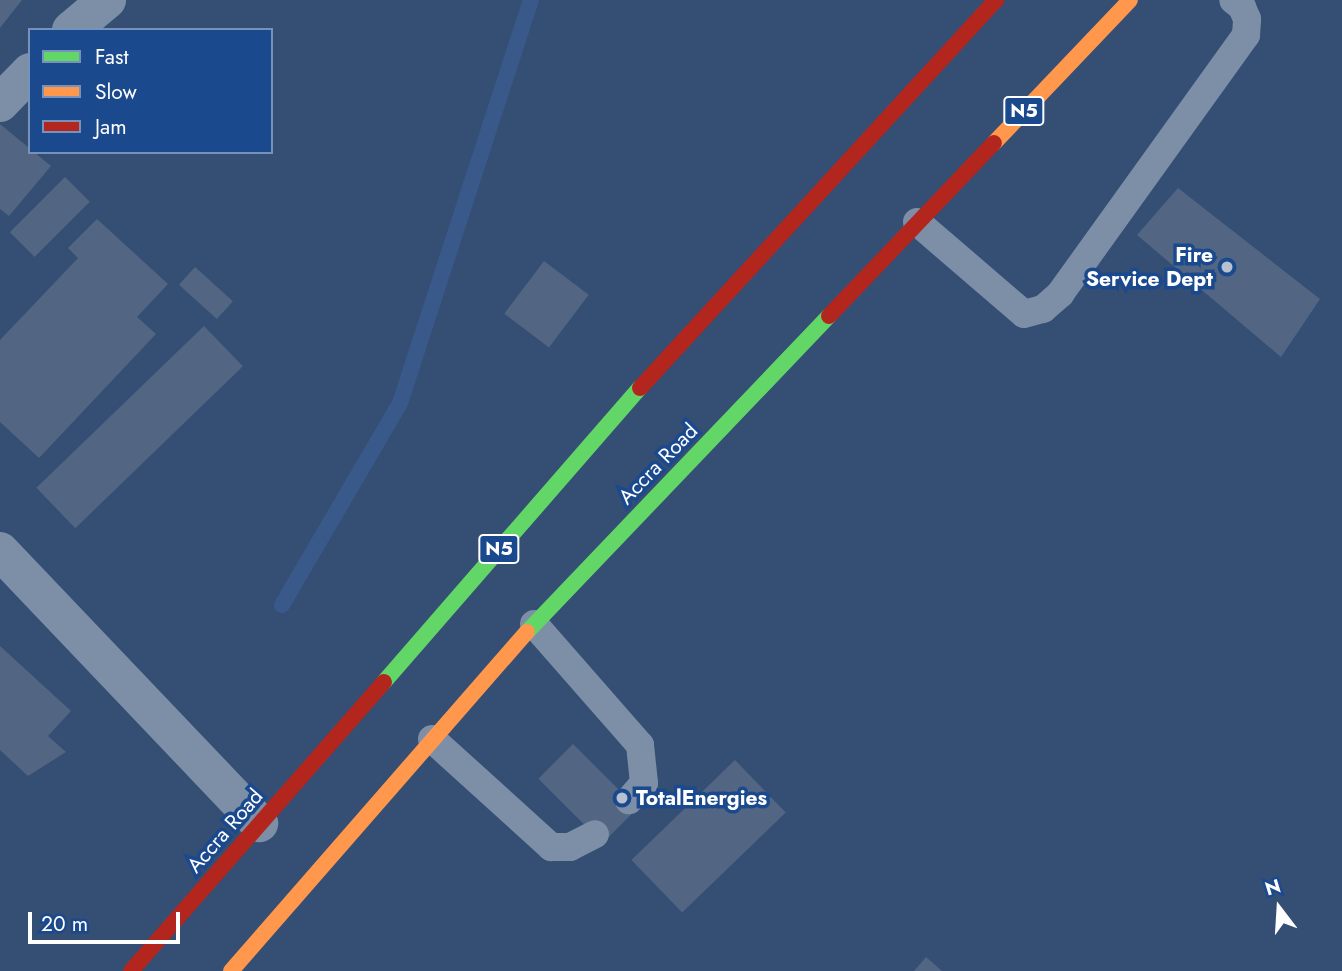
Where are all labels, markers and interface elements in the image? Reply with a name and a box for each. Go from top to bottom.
legend [28,28,273,154]
text: Fast [95,42,128,72]
text: Slow [95,77,137,107]
road number: N5 [1003,96,1045,127]
text: Jam [95,112,127,142]
place label: Fire Service Dept [1086,242,1213,292]
marker: Fire Service Dept [1219,259,1235,275]
street label: Accra Road [613,418,703,510]
road number: N5 [478,534,520,564]
street label: Accra Road [182,784,268,878]
place label: TotalEnergies [636,785,767,811]
marker: TotalEnergies [614,790,630,806]
text: N [1262,872,1284,903]
north arrow [1244,873,1314,943]
scale bar [32,898,184,942]
text: 20 m [41,909,88,939]

